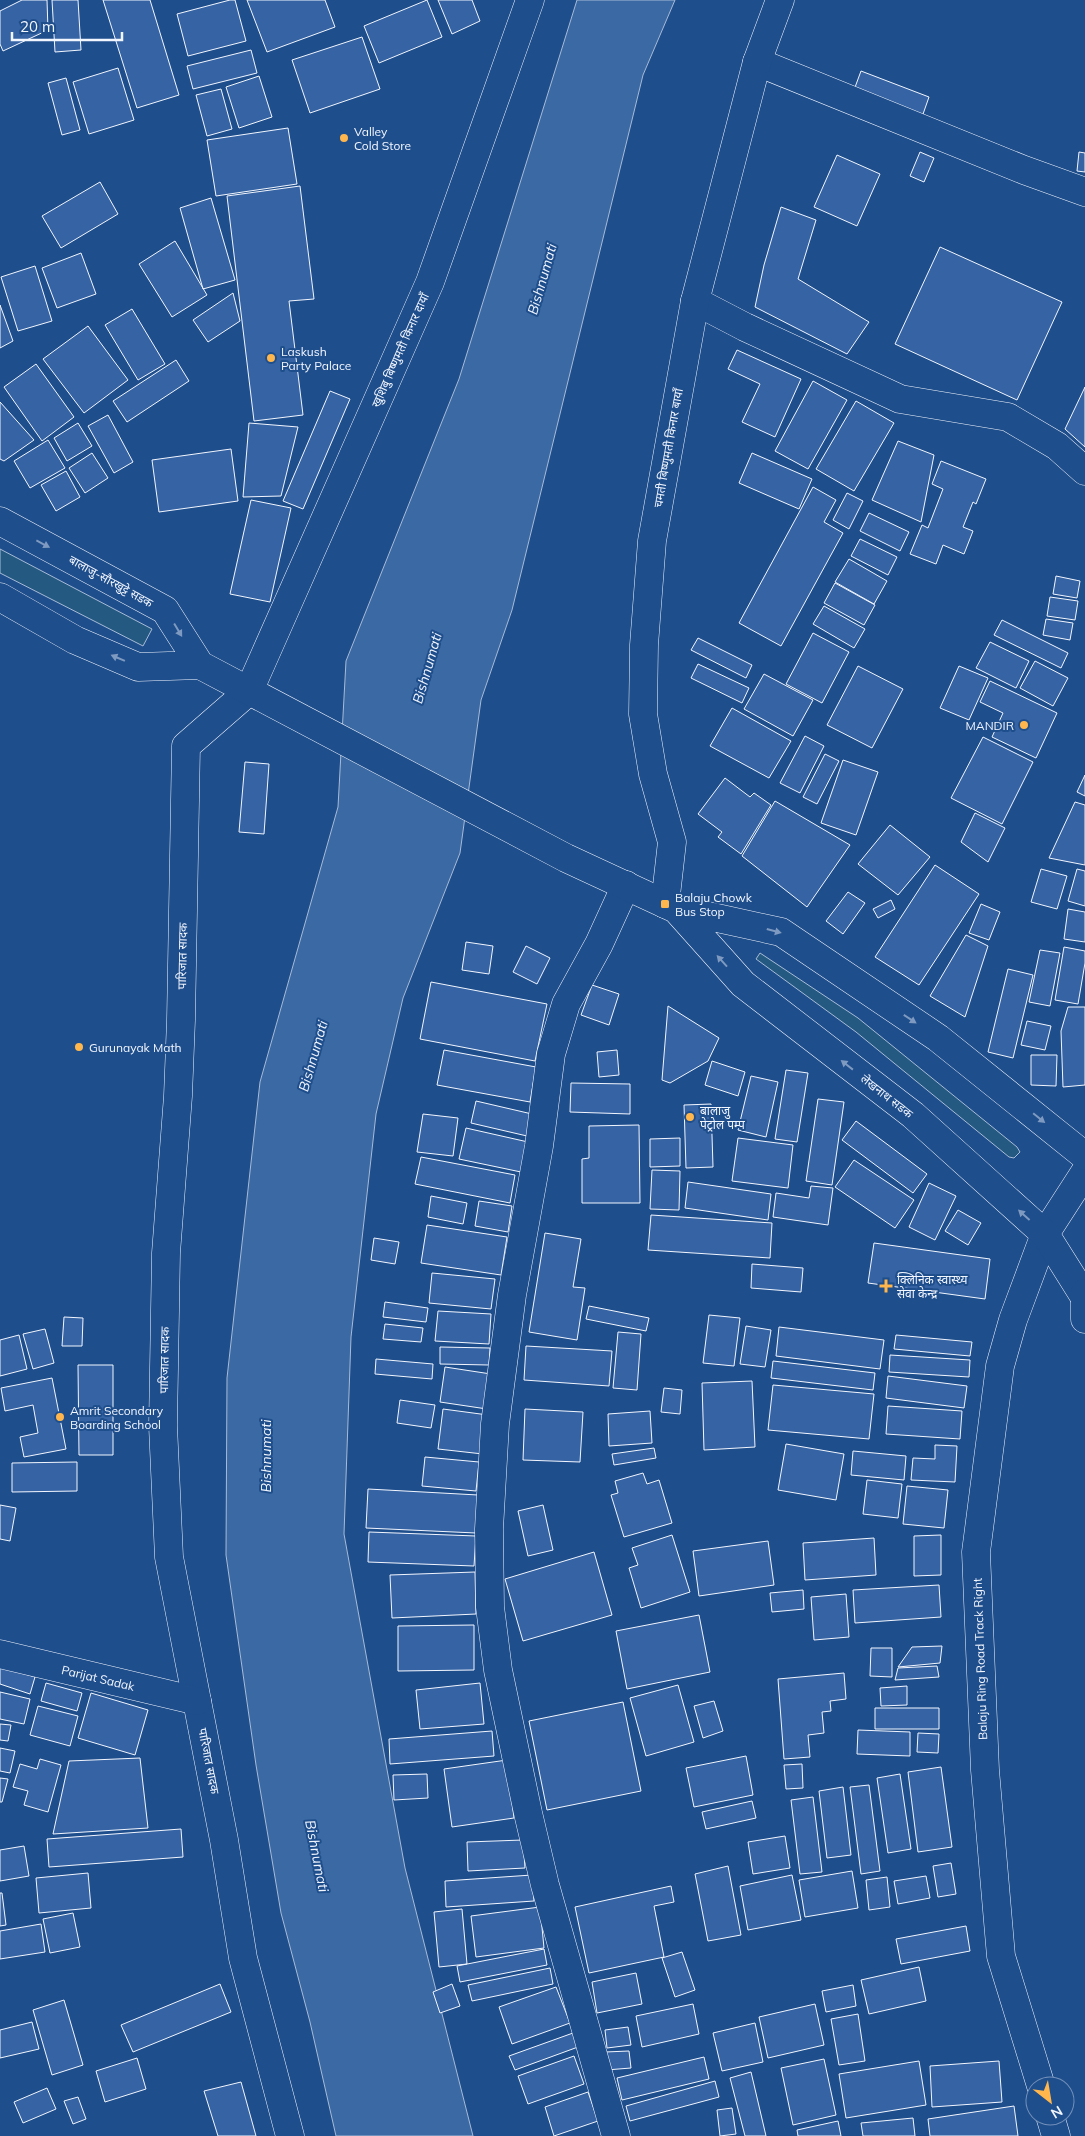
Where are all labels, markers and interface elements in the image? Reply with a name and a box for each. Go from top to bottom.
scale bar [12,10,122,42]
text: 20 m [20,17,55,36]
place label: Valley Cold Store [354,124,411,153]
marker: Valley Cold Store [338,132,350,144]
water label: Bishnumati [523,241,561,317]
street label: खुशिबु बिष्णुमती किनार दायाँ [368,290,433,410]
place label: Laskush Party Palace [281,344,351,373]
marker: Laskush Party Palace [265,352,277,364]
street label: चमती बिष्णुमती किनार बायाँ [650,386,687,509]
one-way arrow [36,540,50,548]
street label: बालाजु-सौरखुट्टे सडक [66,552,156,612]
one-way arrow [174,623,183,636]
water label: Bishnumati [408,630,446,706]
one-way arrow [111,654,125,662]
place label: MANDIR [966,718,1014,733]
marker: MANDIR [1018,719,1030,731]
place label: Balaju Chowk Bus Stop [675,890,753,919]
marker: Balaju Chowk Bus Stop [659,898,671,910]
street label: पारिजात सादक [174,922,190,989]
one-way arrow [767,927,782,935]
one-way arrow [717,955,728,968]
one-way arrow [904,1014,917,1024]
water label: Bishnumati [294,1018,332,1094]
place label: Gurunayak Math [89,1040,182,1055]
marker: Gurunayak Math [73,1041,85,1053]
one-way arrow [841,1059,854,1070]
street label: लेखनाथ सडक [858,1071,917,1122]
place label: बालाजु पेट्रोल पम्प [700,1103,745,1132]
marker: बालाजु पेट्रोल पम्प [684,1111,696,1123]
one-way arrow [1032,1113,1045,1124]
one-way arrow [1019,1209,1031,1221]
place label: क्लिनिक स्वास्थ्य सेवा केन्द्र [897,1272,968,1301]
marker: क्लिनिक स्वास्थ्य सेवा केन्द्र [879,1279,893,1293]
street label: पारिजात सादक [156,1326,172,1393]
place label: Amrit Secondary Boarding School [70,1403,164,1432]
marker: Amrit Secondary Boarding School [54,1411,66,1423]
water label: Bishnumati [257,1419,275,1493]
street label: Balaju Ring Road Track Right [970,1578,990,1740]
street label: Parijat Sadak [60,1661,137,1694]
street label: पारिजात सादक [195,1727,223,1796]
water label: Bishnumati [301,1818,333,1894]
north arrow [1025,2076,1075,2126]
text: N [1048,2102,1066,2123]

